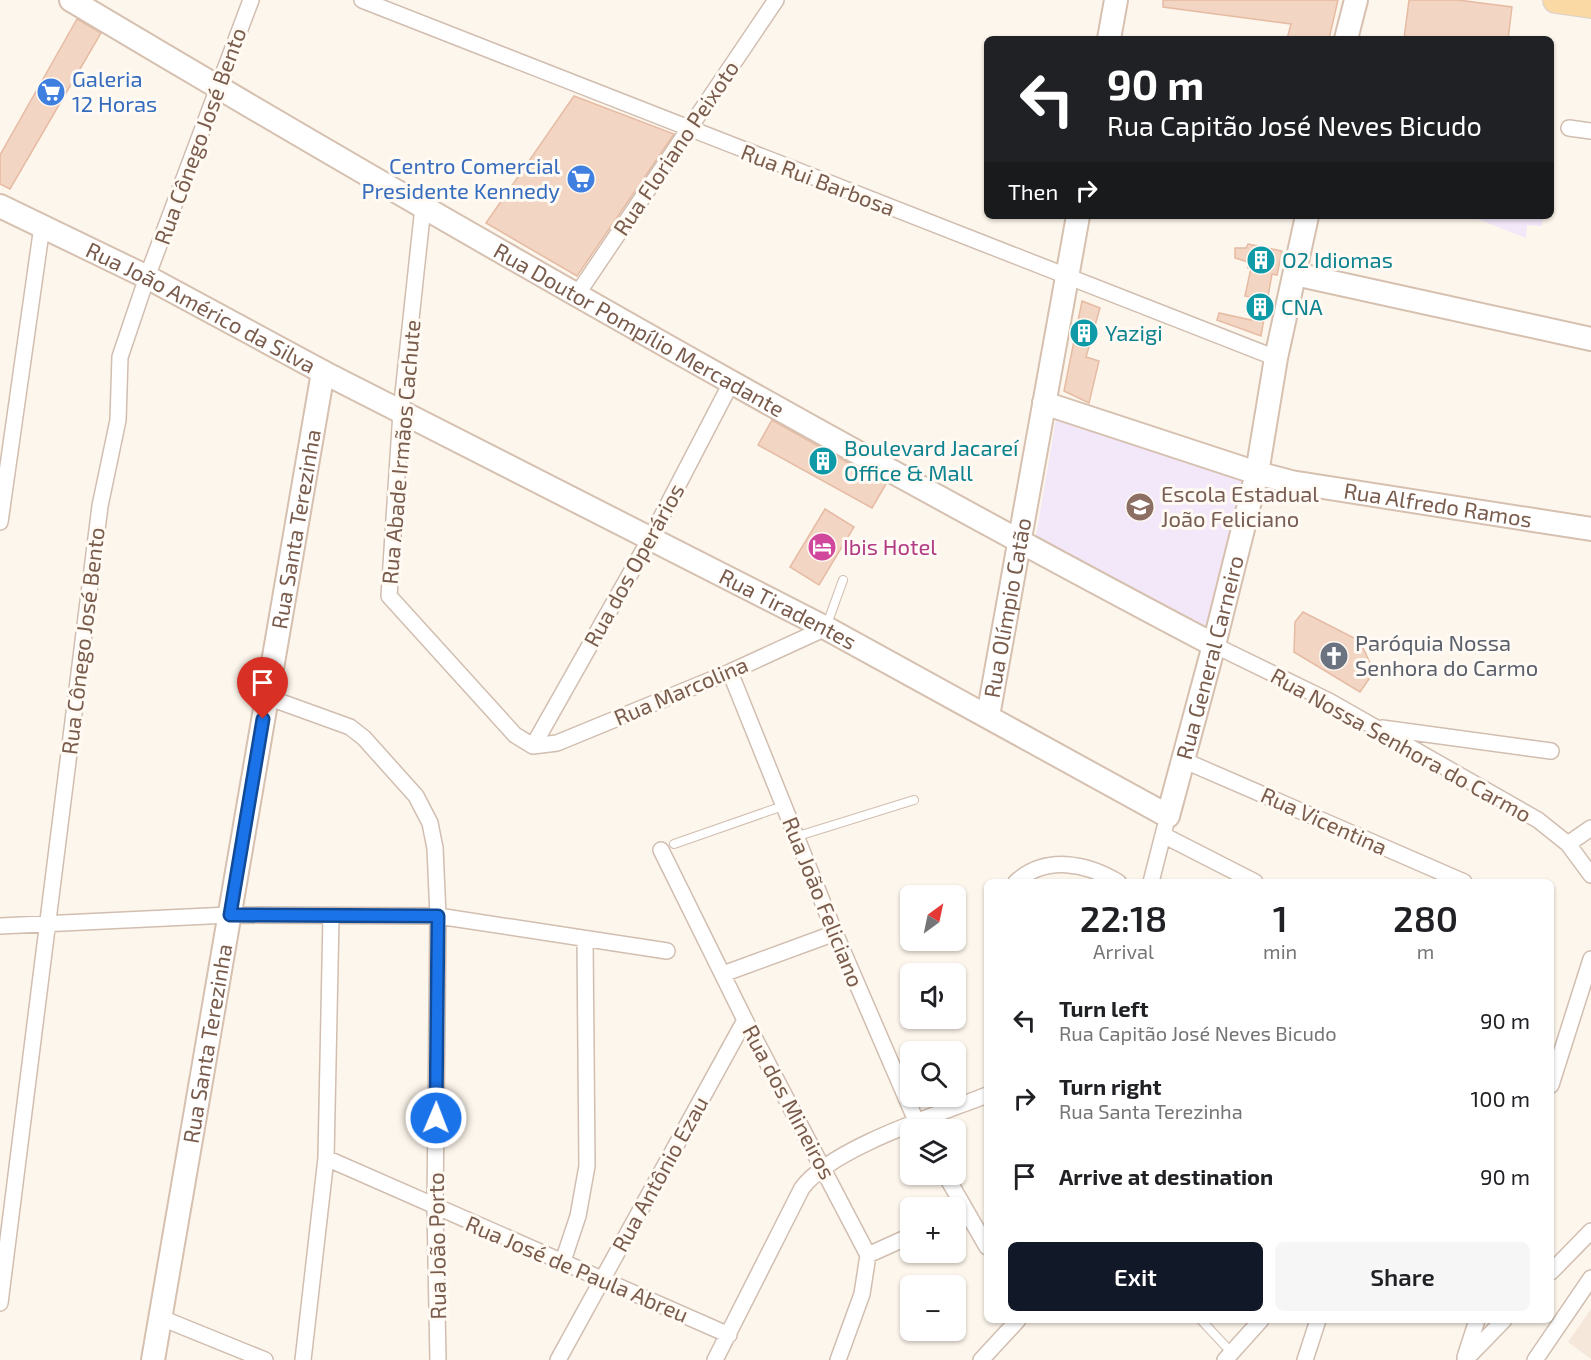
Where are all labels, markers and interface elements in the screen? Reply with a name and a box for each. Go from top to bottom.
street label: Rua Cônego José Bento [148,24,250,248]
street label: Rua Floriano Peixoto [607,55,743,240]
text: 90 m [1107,58,1204,108]
icon: left [1008,60,1086,138]
place label: Galeria 12 Horas [72,65,157,116]
supermarket icon: Galeria 12 Horas [35,76,67,108]
text: Rua Capitão José Neves Bicudo [1107,109,1482,141]
street label: Rua Rui Barbosa [738,138,899,220]
place label: Centro Comercial Presidente Kennedy [362,152,560,203]
supermarket icon: Centro Comercial Presidente Kennedy [565,163,597,195]
icon: right [1070,174,1103,207]
text: Then [1008,178,1058,204]
street label: Rua João Américo da Silva [82,236,321,378]
street label: Rua Doutor Pompílio Mercadante [490,237,789,421]
building icon: O2 Idiomas [1245,244,1277,276]
place label: O2 Idiomas [1282,246,1393,272]
building icon: CNA [1244,291,1276,323]
place label: CNA [1281,293,1323,319]
building icon: Yazigi [1068,317,1100,349]
street label: Rua Abade Irmãos Cachute [375,318,425,585]
place label: Yazigi [1105,319,1163,345]
street label: Rua Santa Terezinha [265,427,325,631]
place label: Boulevard Jacareí Office & Mall [844,434,1020,485]
building icon: Boulevard Jacareí Office & Mall [807,445,839,477]
street label: Rua Alfredo Ramos [1342,476,1534,532]
street label: Rua dos Operários [578,478,689,651]
place label: Escola Estadual João Feliciano [1161,480,1319,531]
school or university icon: Escola Estadual João Feliciano [1124,491,1156,523]
street label: Rua Olímpio Catão [978,516,1035,700]
street label: Rua Cônego José Bento [55,526,109,756]
hotel icon: Ibis Hotel [806,531,838,563]
place label: Ibis Hotel [843,533,937,559]
street label: Rua General Carneiro [1170,552,1248,762]
street label: Rua Tiradentes [716,562,861,654]
place label: Paróquia Nossa Senhora do Carmo [1355,629,1538,680]
church icon: Paróquia Nossa Senhora do Carmo [1318,640,1350,672]
street label: Rua Marcolina [610,650,751,730]
pin [237,657,288,719]
street label: Rua Nossa Senhora do Carmo [1267,662,1536,827]
icon: arrive [246,666,279,699]
street label: Rua Vicentina [1257,781,1392,859]
street label: Rua João Feliciano [778,813,870,990]
north arrow [900,885,966,951]
map controls [900,885,966,1341]
text: 22:18 [1080,896,1167,939]
text: 1 [1273,896,1288,939]
text: 280 [1393,896,1458,939]
text: Arrival [1093,939,1154,963]
text: min [1263,939,1297,963]
text: m [1417,939,1434,963]
street label: Rua Santa Terezinha [176,942,236,1145]
button: sound [900,963,966,1029]
text: Turn left [1059,995,1148,1021]
icon: left [1008,1004,1041,1037]
text: 90 m [1480,1007,1530,1033]
street label: Rua dos Mineiros [738,1020,842,1183]
text: Rua Capitão José Neves Bicudo [1059,1021,1337,1045]
button: search [900,1041,966,1107]
text: Turn right [1059,1073,1161,1099]
icon: right [1008,1082,1041,1115]
text: 100 m [1471,1085,1530,1111]
position arrow [404,1086,468,1150]
street label: Rua Antônio Ezau [606,1091,713,1256]
text: Rua Santa Terezinha [1059,1099,1243,1123]
button: layers [900,1119,966,1185]
icon: arrive [1008,1160,1041,1193]
text: Arrive at destination [1059,1163,1273,1189]
text: 90 m [1480,1163,1530,1189]
street label: Rua João Porto [422,1172,450,1320]
button: + [900,1197,966,1263]
street label: Rua José de Paula Abreu [462,1209,693,1327]
button: Exit [1008,1242,1263,1311]
button: Share [1275,1242,1530,1311]
button: − [900,1275,966,1341]

